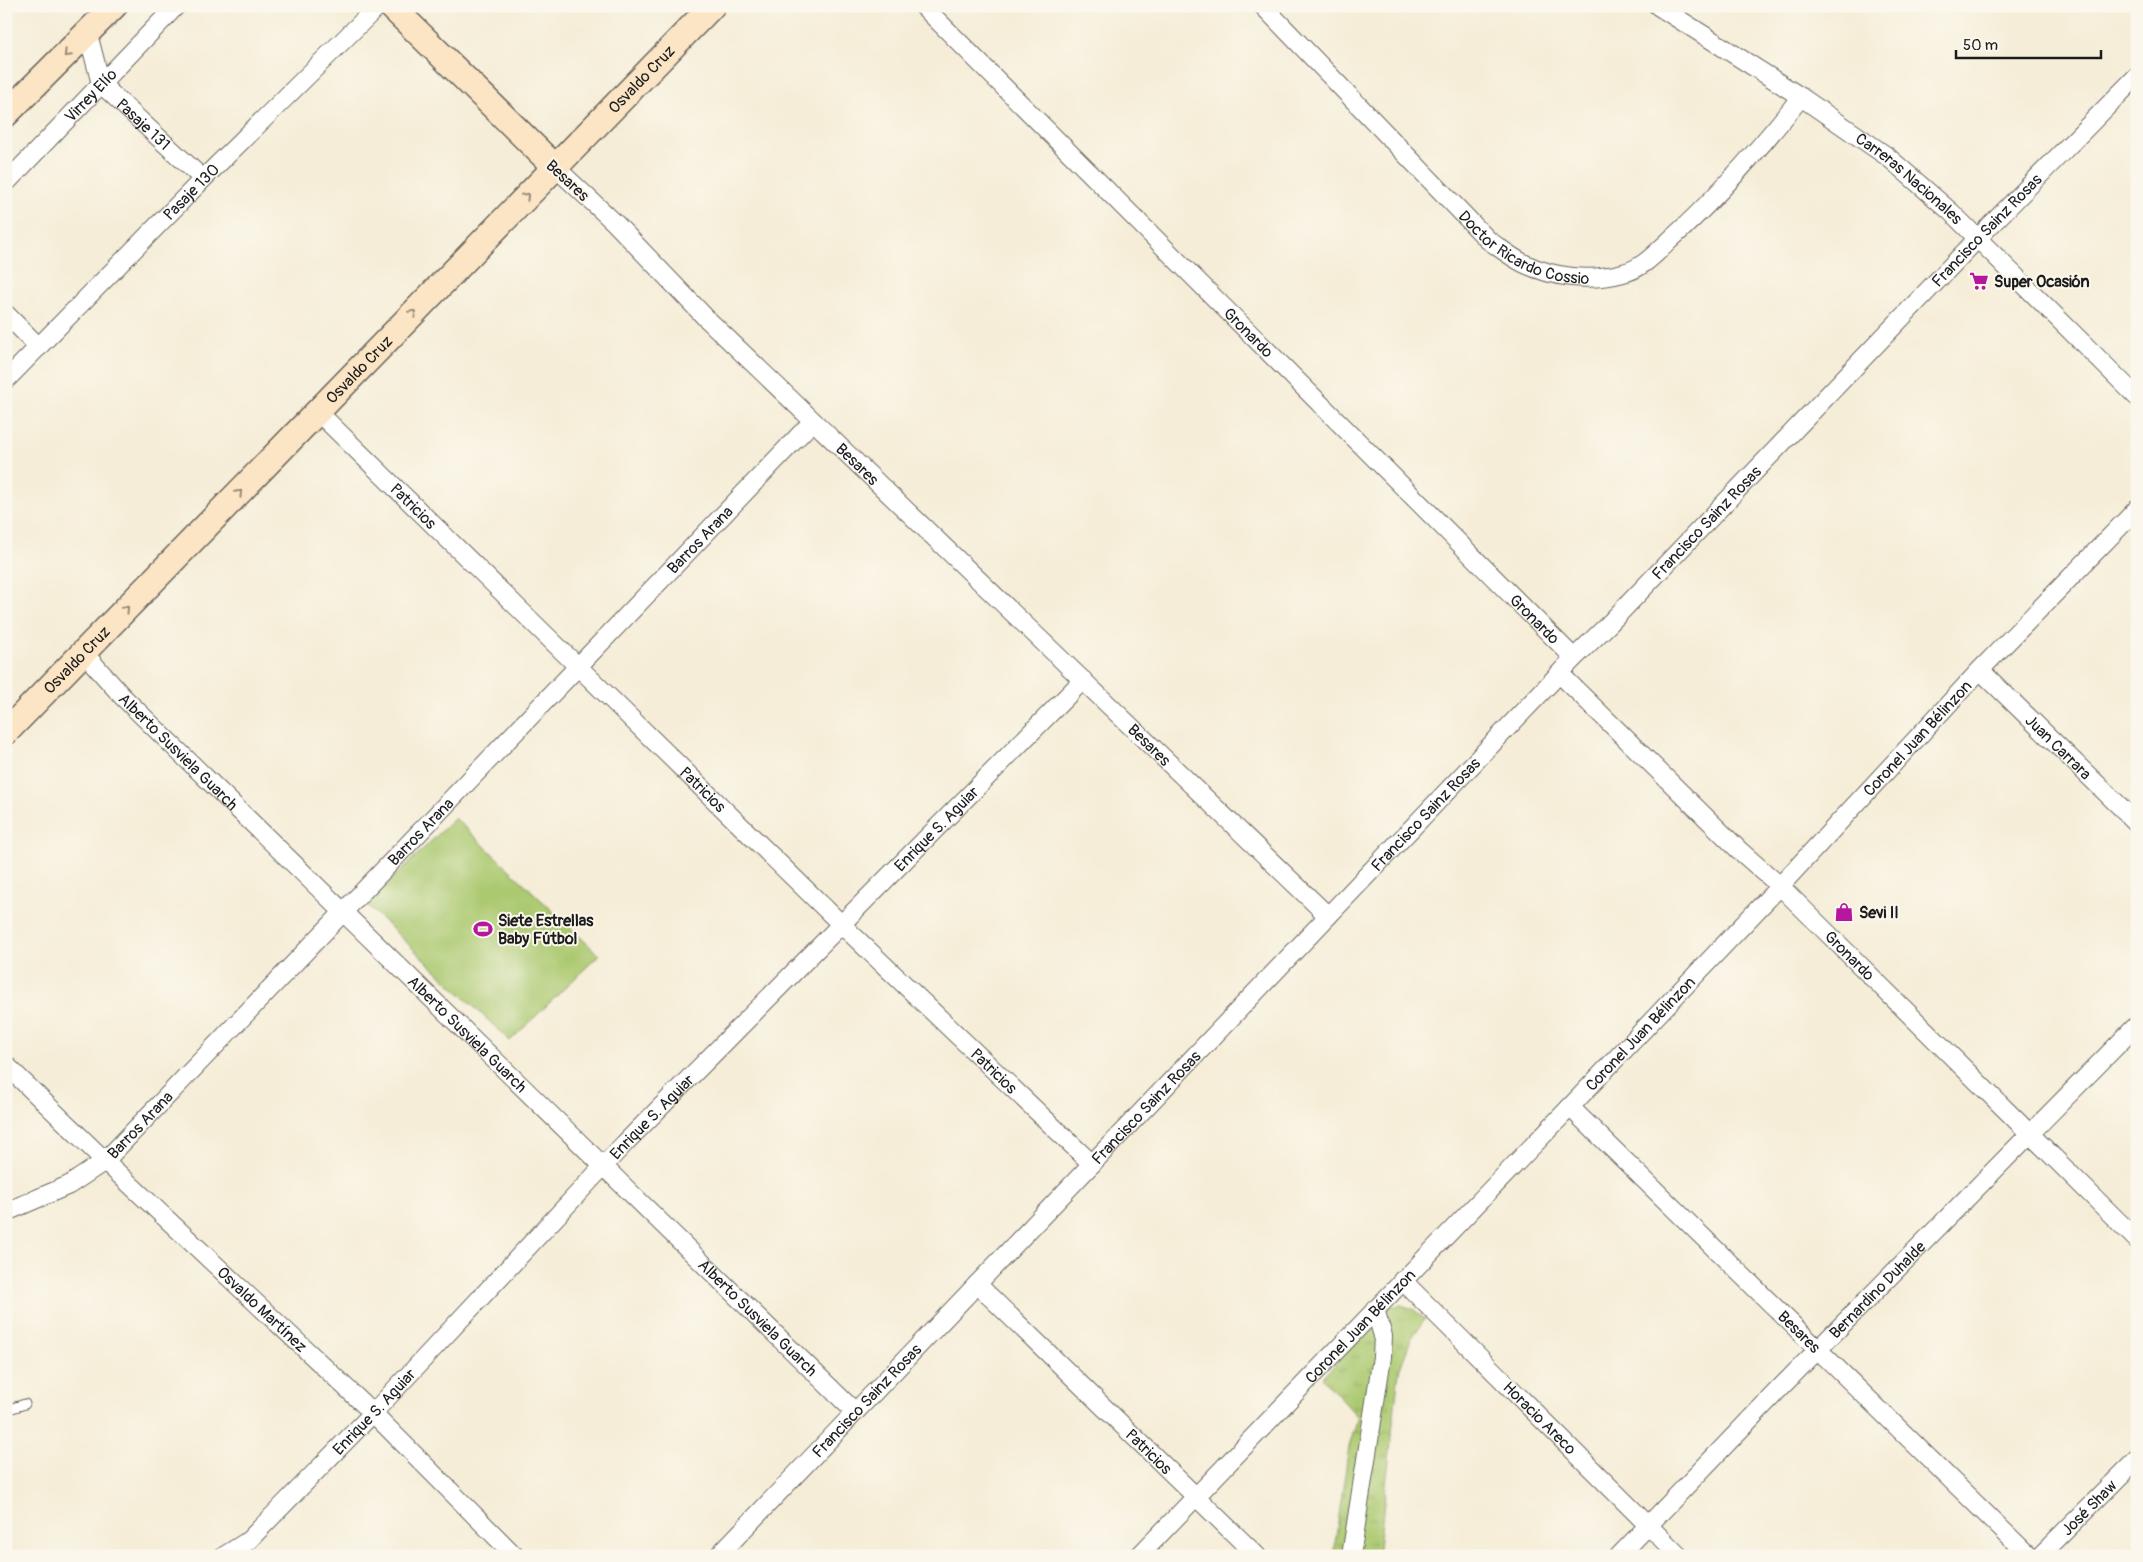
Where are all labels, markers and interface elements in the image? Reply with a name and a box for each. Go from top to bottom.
scale bar [1956,28,2100,60]
text: 50 m [1963,36,1998,55]
street label: Osvaldo Cruz [604,41,679,118]
one-way arrow [64,48,73,57]
street label: Virrey Elío [61,64,122,127]
street label: Pasaje 131 [112,94,174,155]
street label: Carreras Nacionales [1851,129,1966,229]
street label: Besares [541,156,593,206]
street label: Pasaje 130 [159,160,224,225]
street label: Francisco Sainz Rosas [1928,170,2046,291]
one-way arrow [520,193,529,202]
street label: Doctor Ricardo Cossio [1454,207,1590,289]
supermarket icon: Super Ocasión [1968,270,1990,292]
place label: Super Ocasión [1994,272,2090,292]
street label: Gronardo [1219,304,1277,362]
one-way arrow [407,310,416,319]
street label: Osvaldo Cruz [322,332,397,408]
street label: Besares [831,439,883,490]
street label: Francisco Sainz Rosas [1648,462,1766,584]
street label: Patricios [386,479,440,534]
one-way arrow [233,489,242,498]
street label: Barros Arana [663,502,737,578]
street label: Gronardo [1505,590,1564,649]
one-way arrow [120,606,129,615]
street label: Osvaldo Cruz [39,622,115,699]
street label: Coronel Juan Bélinzon [1859,677,1976,801]
street label: Alberto Susviela Guarch [114,689,242,815]
street label: Juan Carrara [2021,711,2095,784]
street label: Besares [1123,720,1175,770]
street label: Francisco Sainz Rosas [1367,754,1485,876]
street label: Patricios [675,763,730,817]
street label: Enrique S. Aguiar [890,782,983,876]
street label: Barros Arana [384,794,458,870]
shop icon: Sevi II [1833,901,1855,923]
place label: Sevi II [1859,903,1899,923]
place label: Siete Estrellas Baby Fútbol [498,911,594,949]
sports icon: Siete Estrellas Baby Fútbol [472,918,494,940]
street label: Gronardo [1820,927,1879,985]
street label: Alberto Susviela Guarch [403,972,531,1097]
street label: Coronel Juan Bélinzon [1582,972,1700,1096]
street label: Patricios [966,1044,1021,1098]
street label: Francisco Sainz Rosas [1088,1047,1205,1169]
street label: Enrique S. Aguiar [606,1070,699,1164]
street label: Barros Arana [103,1087,178,1164]
street label: Bernardino Duhalde [1825,1237,1930,1343]
street label: Alberto Susviela Guarch [694,1255,821,1381]
street label: Osvaldo Martínez [213,1263,311,1357]
street label: Coronel Juan Bélinzon [1301,1265,1420,1388]
street label: Besares [1773,1307,1824,1358]
street label: Francisco Sainz Rosas [808,1340,926,1462]
street label: Enrique S. Aguiar [329,1364,421,1459]
street label: Horacio Areco [1499,1378,1581,1459]
street label: Patricios [1121,1425,1176,1479]
street label: José Shaw [2057,1476,2122,1540]

